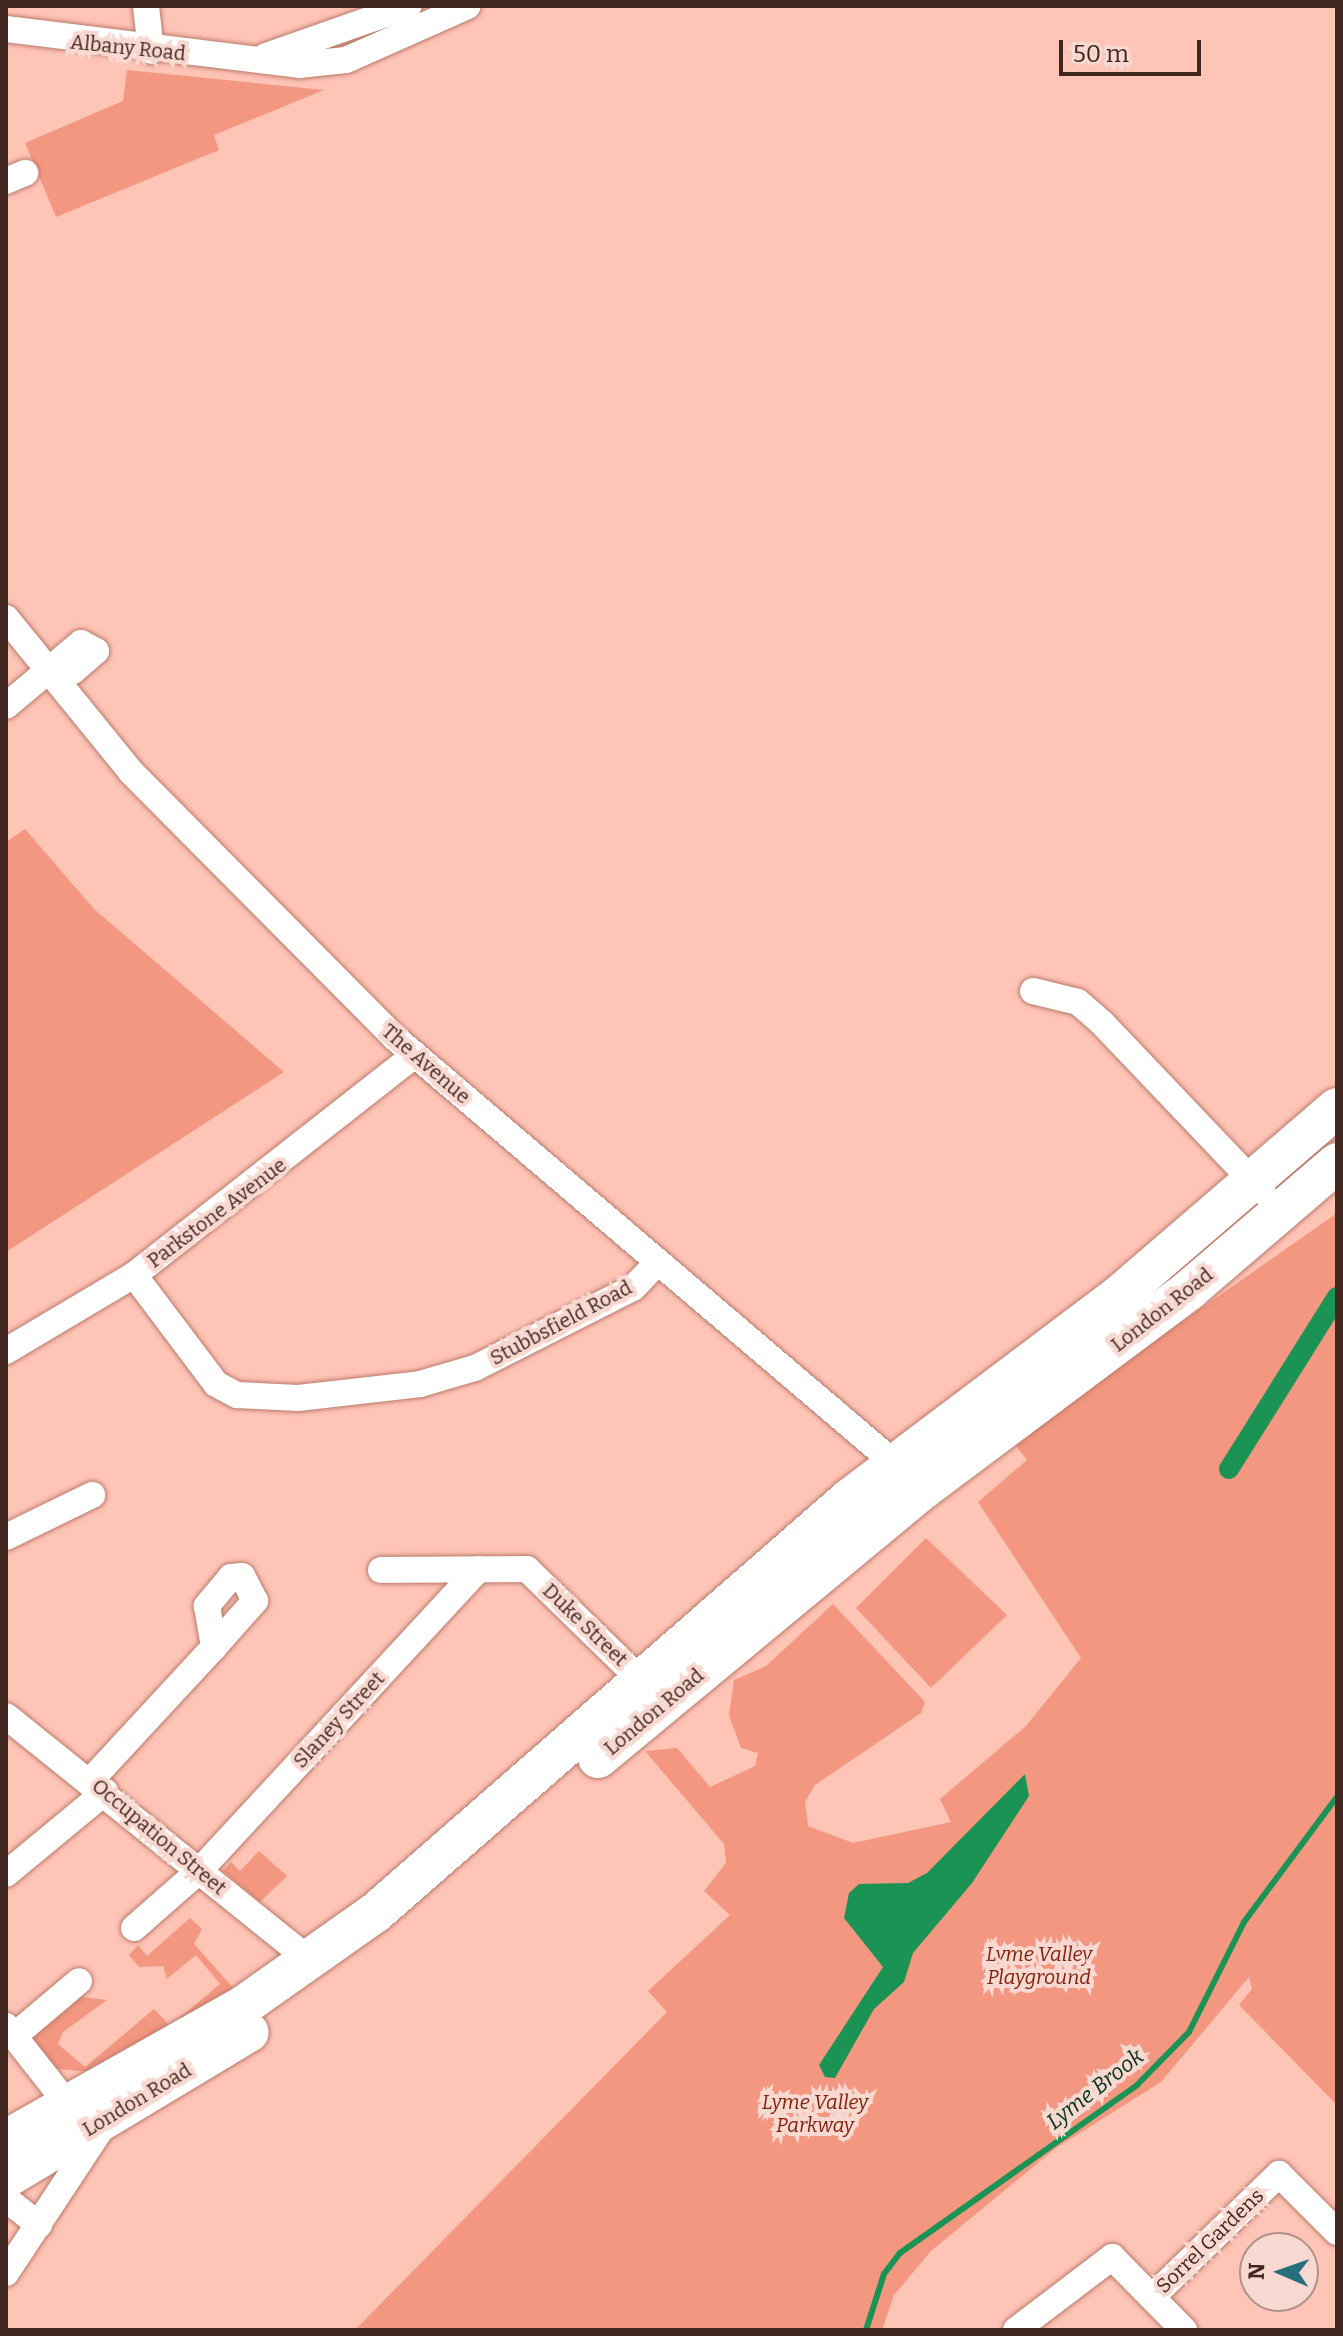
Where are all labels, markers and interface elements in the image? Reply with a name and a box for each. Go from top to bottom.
scale bar [1063,24,1205,74]
street label: Albany Road [69,30,187,66]
text: 50 m [1073,40,1129,68]
street label: The Avenue [377,1019,475,1109]
street label: Parkstone Avenue [143,1153,291,1273]
street label: London Road [1107,1263,1217,1357]
street label: Stubbsfield Road [486,1276,636,1370]
street label: Duke Street [538,1579,632,1671]
street label: London Road [600,1664,708,1760]
street label: Slaney Street [288,1667,390,1773]
street label: Occupation Street [87,1774,231,1900]
park label: Lyme Valley Playground [986,1942,1092,1989]
water label: Lyme Brook [1041,2043,1149,2135]
street label: London Road [79,2058,195,2142]
park label: Lyme Valley Parkway [762,2091,868,2138]
street label: Sorrel Gardens [1151,2184,1269,2298]
north arrow [1239,2232,1319,2312]
text: N [1243,2262,1270,2280]

